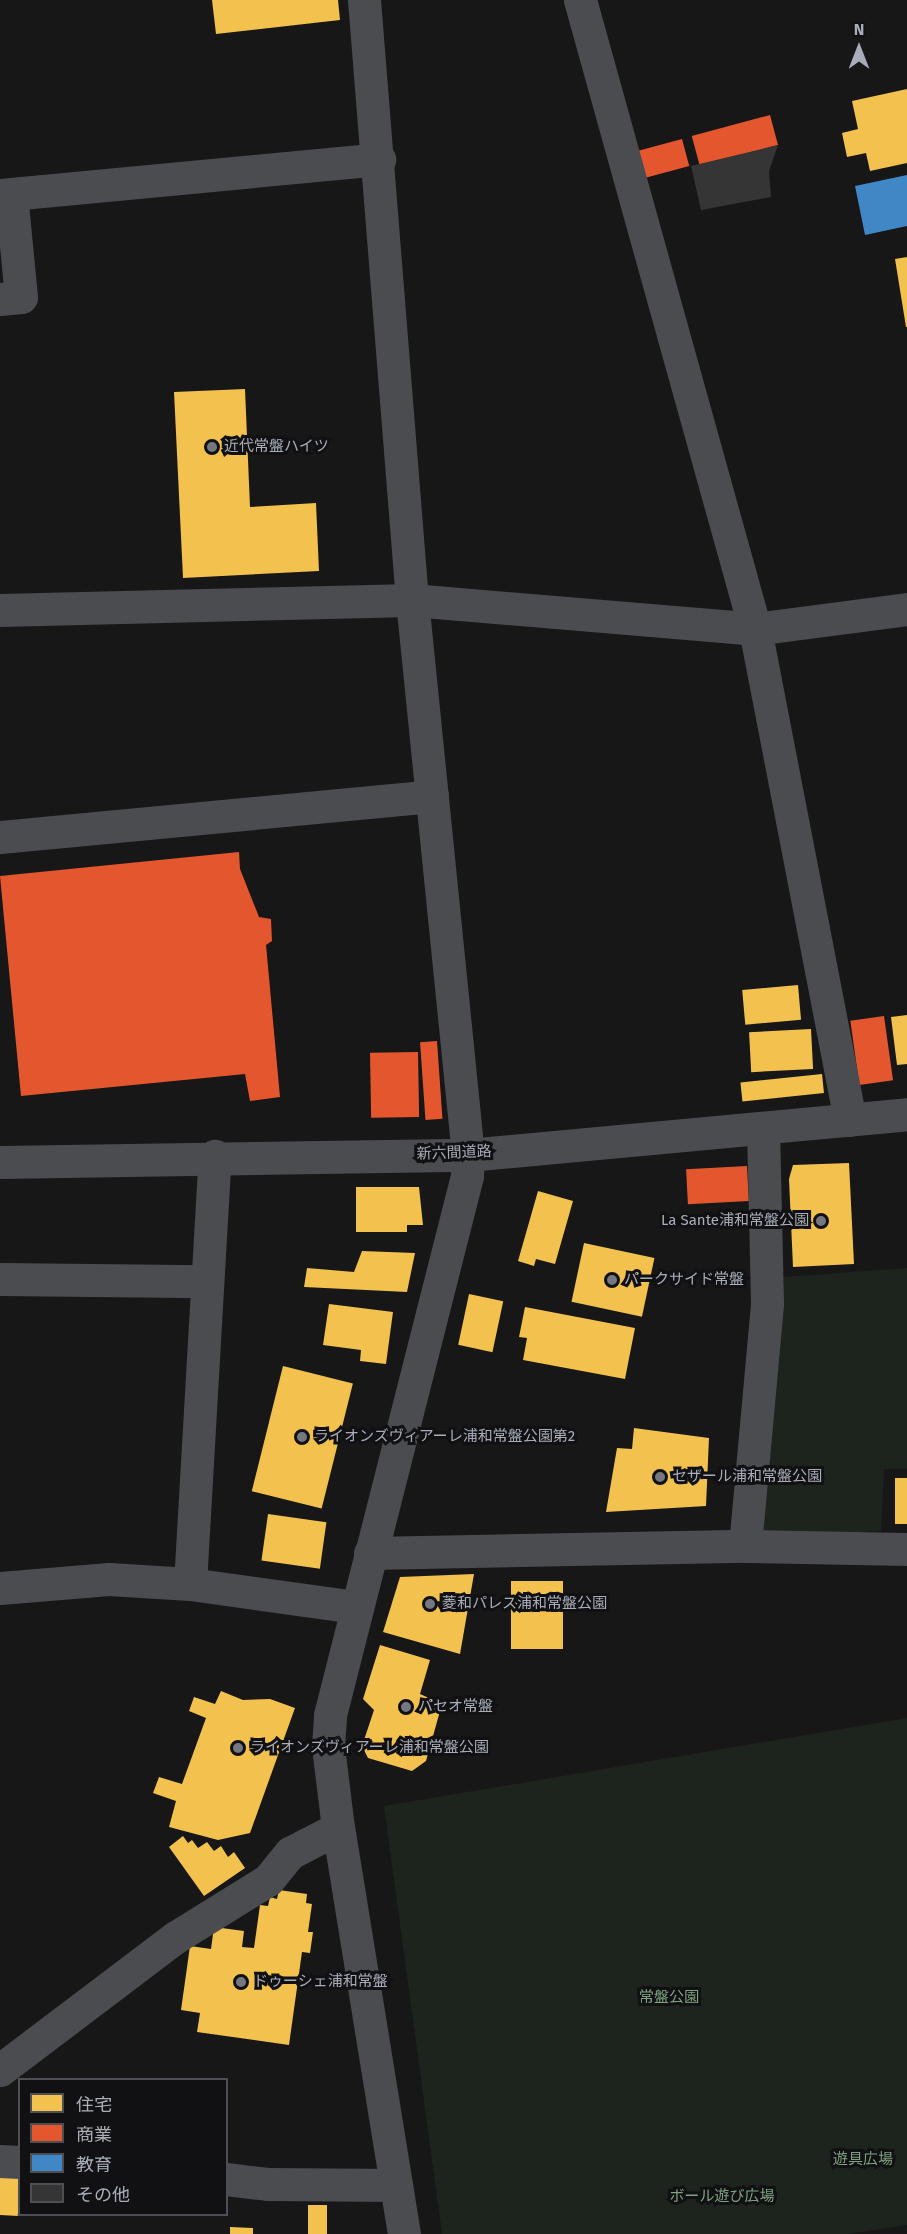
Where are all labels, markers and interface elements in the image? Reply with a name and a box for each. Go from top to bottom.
north arrow [829,18,889,78]
text: N [854,20,864,39]
place label: 近代常盤ハイツ [224,438,329,456]
marker: 近代常盤ハイツ [205,440,219,454]
street label: 新六間道路 [416,1143,492,1163]
place label: La Sante浦和常盤公園 [661,1212,809,1230]
marker: La Sante浦和常盤公園 [814,1214,828,1228]
place label: パークサイド常盤 [624,1271,744,1289]
marker: パークサイド常盤 [605,1273,619,1287]
place label: ライオンズヴィアーレ浦和常盤公園第2 [314,1428,576,1446]
marker: ライオンズヴィアーレ浦和常盤公園第2 [295,1430,309,1444]
place label: セザール浦和常盤公園 [672,1468,822,1486]
marker: セザール浦和常盤公園 [653,1470,667,1484]
place label: 菱和パレス浦和常盤公園 [442,1595,607,1613]
marker: 菱和パレス浦和常盤公園 [423,1597,437,1611]
place label: パセオ常盤 [418,1698,493,1716]
marker: パセオ常盤 [399,1700,413,1714]
place label: ライオンズヴィアーレ浦和常盤公園 [250,1739,489,1757]
marker: ライオンズヴィアーレ浦和常盤公園 [231,1741,245,1755]
place label: ドゥーシェ浦和常盤 [253,1973,388,1991]
marker: ドゥーシェ浦和常盤 [234,1975,248,1989]
park label: 常盤公園 [639,1989,699,2007]
legend [18,2078,228,2216]
text: 住宅 [76,2094,112,2116]
text: 商業 [76,2124,112,2146]
park label: 遊具広場 [833,2151,893,2169]
text: 教育 [76,2154,112,2176]
text: その他 [76,2184,130,2206]
park label: ボール遊び広場 [670,2188,774,2206]

